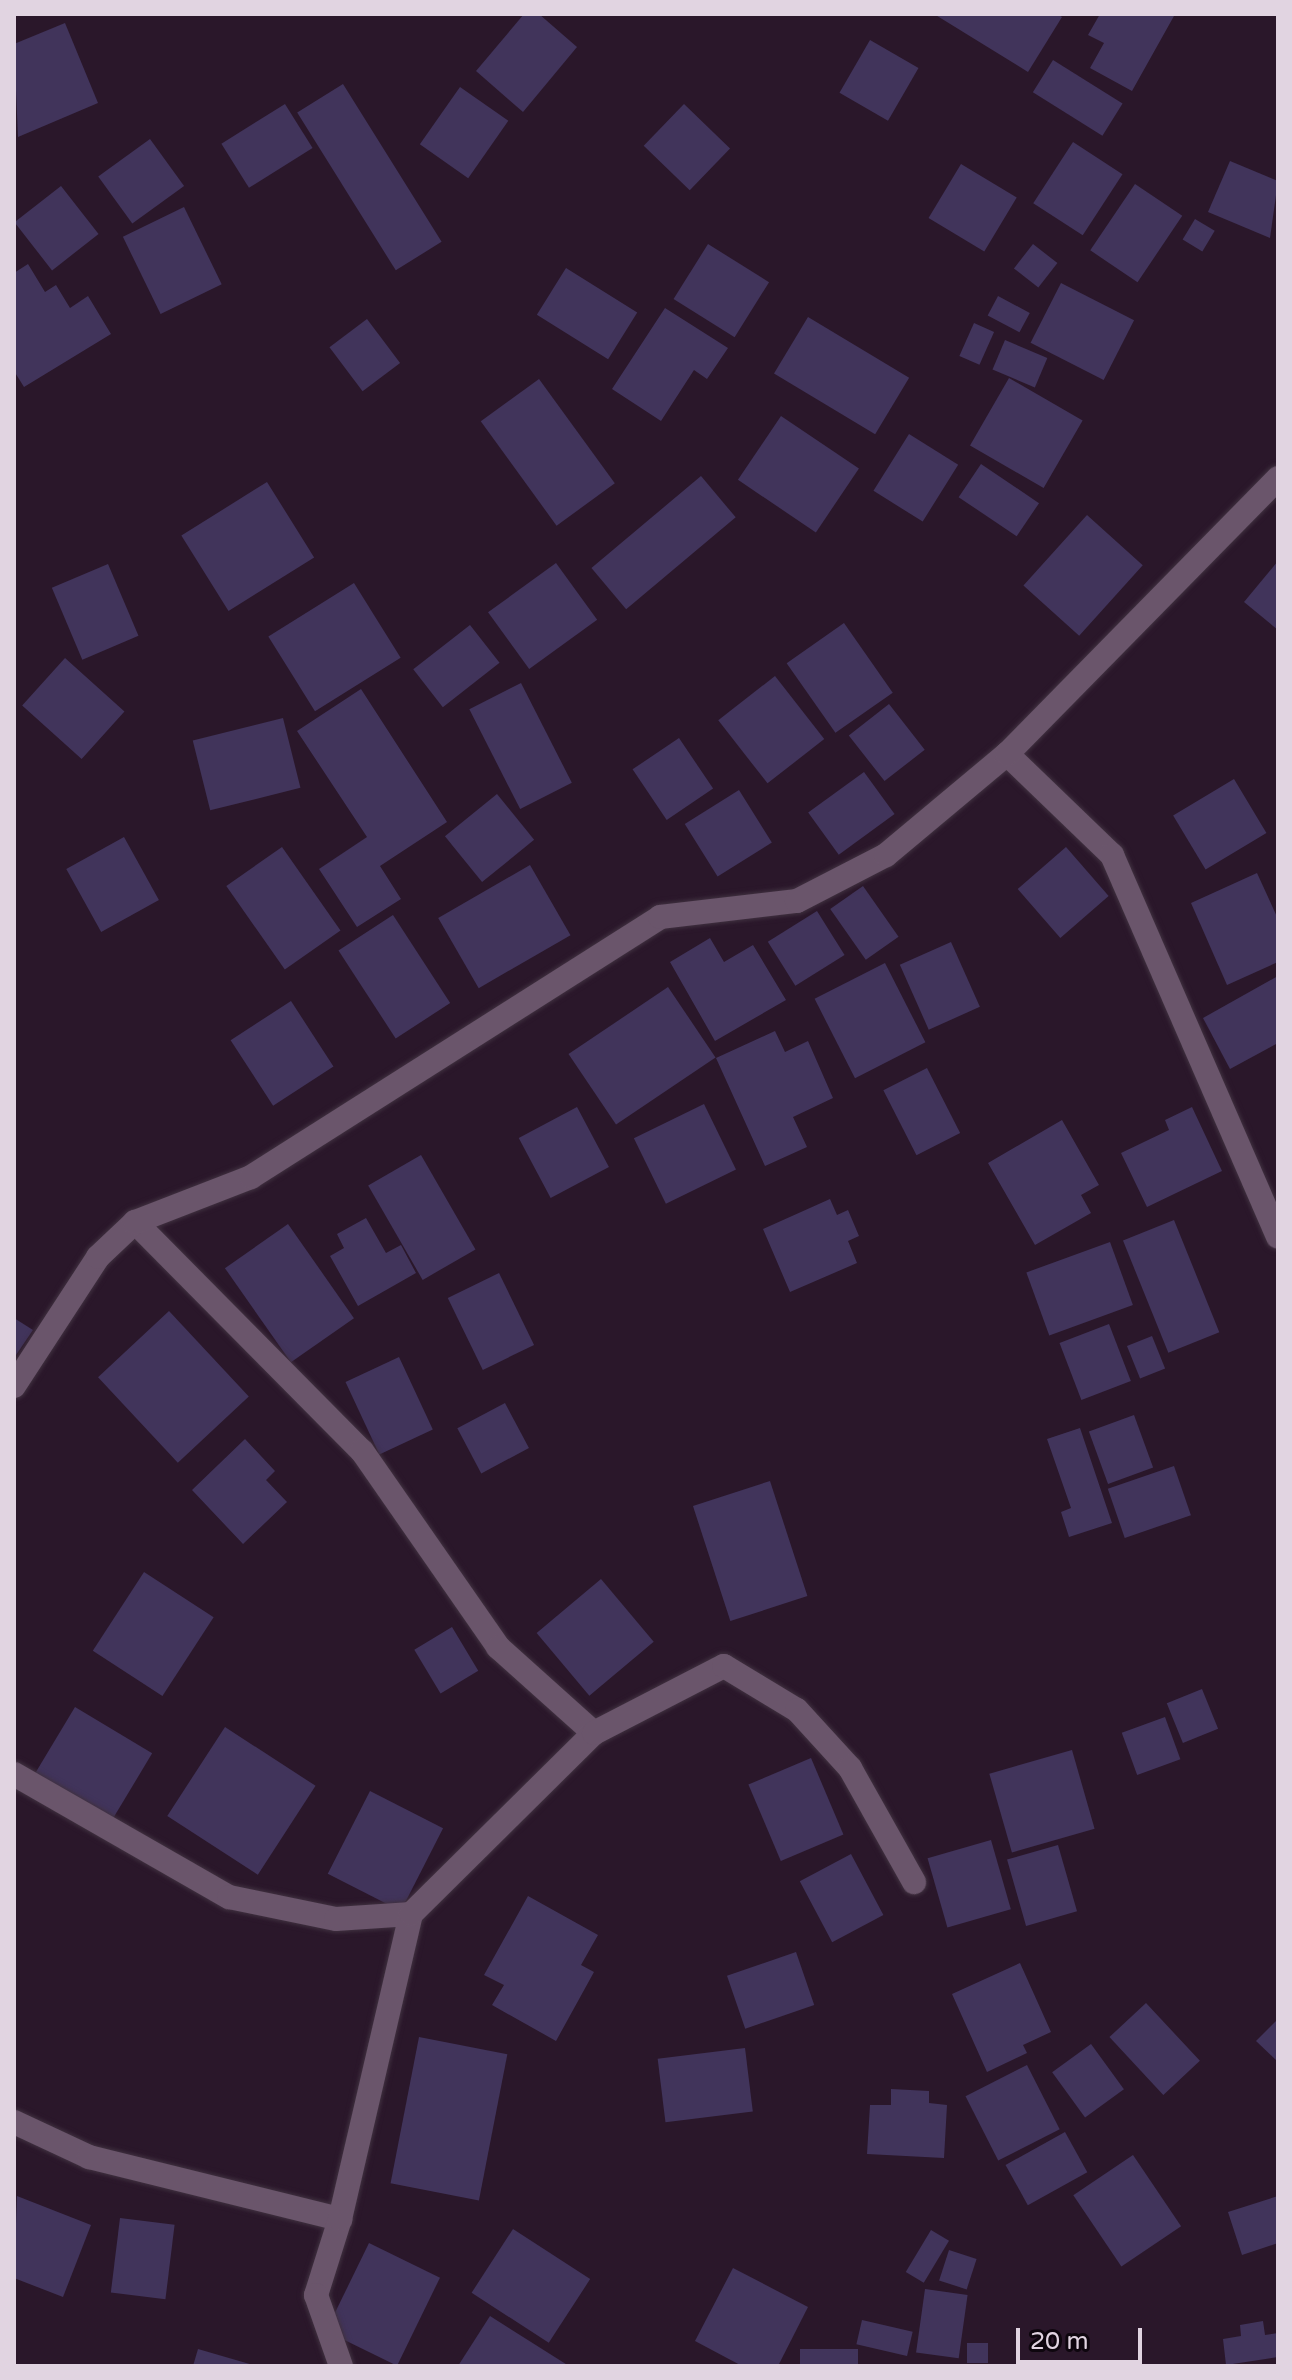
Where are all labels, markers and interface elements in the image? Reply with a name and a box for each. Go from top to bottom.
scale bar [1020,2312,1146,2362]
text: 20 m [1030,2327,1088,2356]

